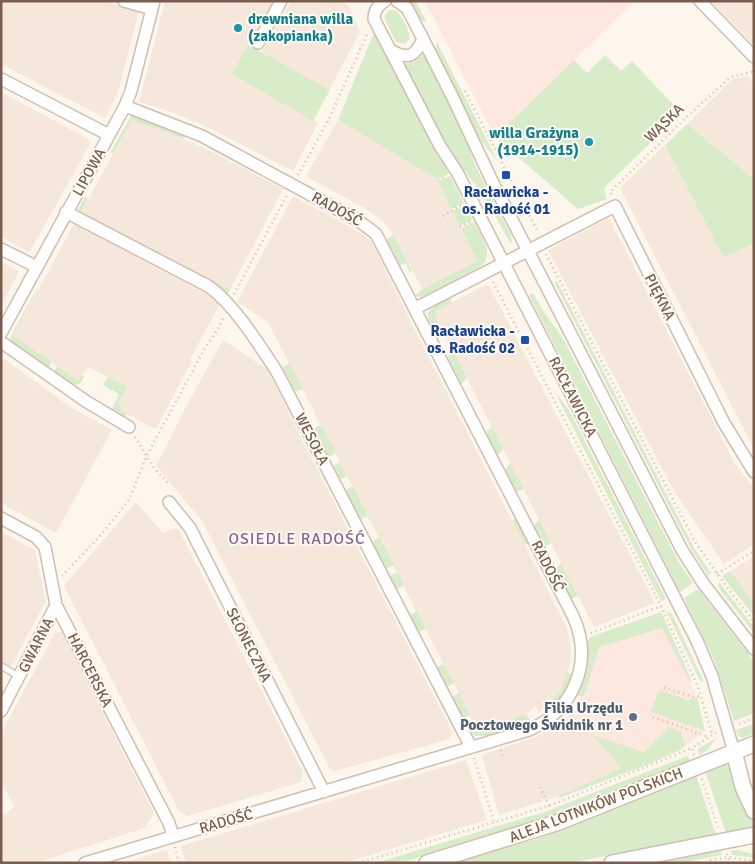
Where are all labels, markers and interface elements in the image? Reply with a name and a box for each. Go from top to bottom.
place label: drewniana willa (zakopianka) [248,10,353,45]
marker: drewniana willa (zakopianka) [232,22,244,34]
street label: WĄSKA [640,100,688,146]
place label: willa Grażyna (1914-1915) [489,124,579,159]
marker: willa Grażyna (1914-1915) [583,136,595,148]
street label: LIPOWA [69,145,109,199]
marker: Racławicka - os. Radość 01 [500,169,512,181]
place label: Racławicka - os. Radość 01 [462,183,550,218]
street label: RADOŚĆ [309,187,366,230]
street label: PIĘKNA [641,271,679,323]
place label: Racławicka - os. Radość 02 [427,322,515,357]
marker: Racławicka - os. Radość 02 [519,334,531,346]
street label: RACŁAWICKA [545,354,601,440]
street label: WESOŁA [291,410,333,468]
district label: OSIEDLE RADOŚĆ [228,529,366,549]
street label: RADOŚĆ [527,537,569,595]
street label: SŁONECZNA [223,605,275,685]
street label: GWARNA [14,614,58,676]
street label: HARCERSKA [64,630,116,710]
place label: Filia Urzędu Pocztowego Świdnik nr 1 [460,699,623,734]
marker: Filia Urzędu Pocztowego Świdnik nr 1 [627,711,639,723]
street label: ALEJA LOTNIKÓW POLSKICH [506,763,685,846]
street label: RADOŚĆ [197,804,255,837]

